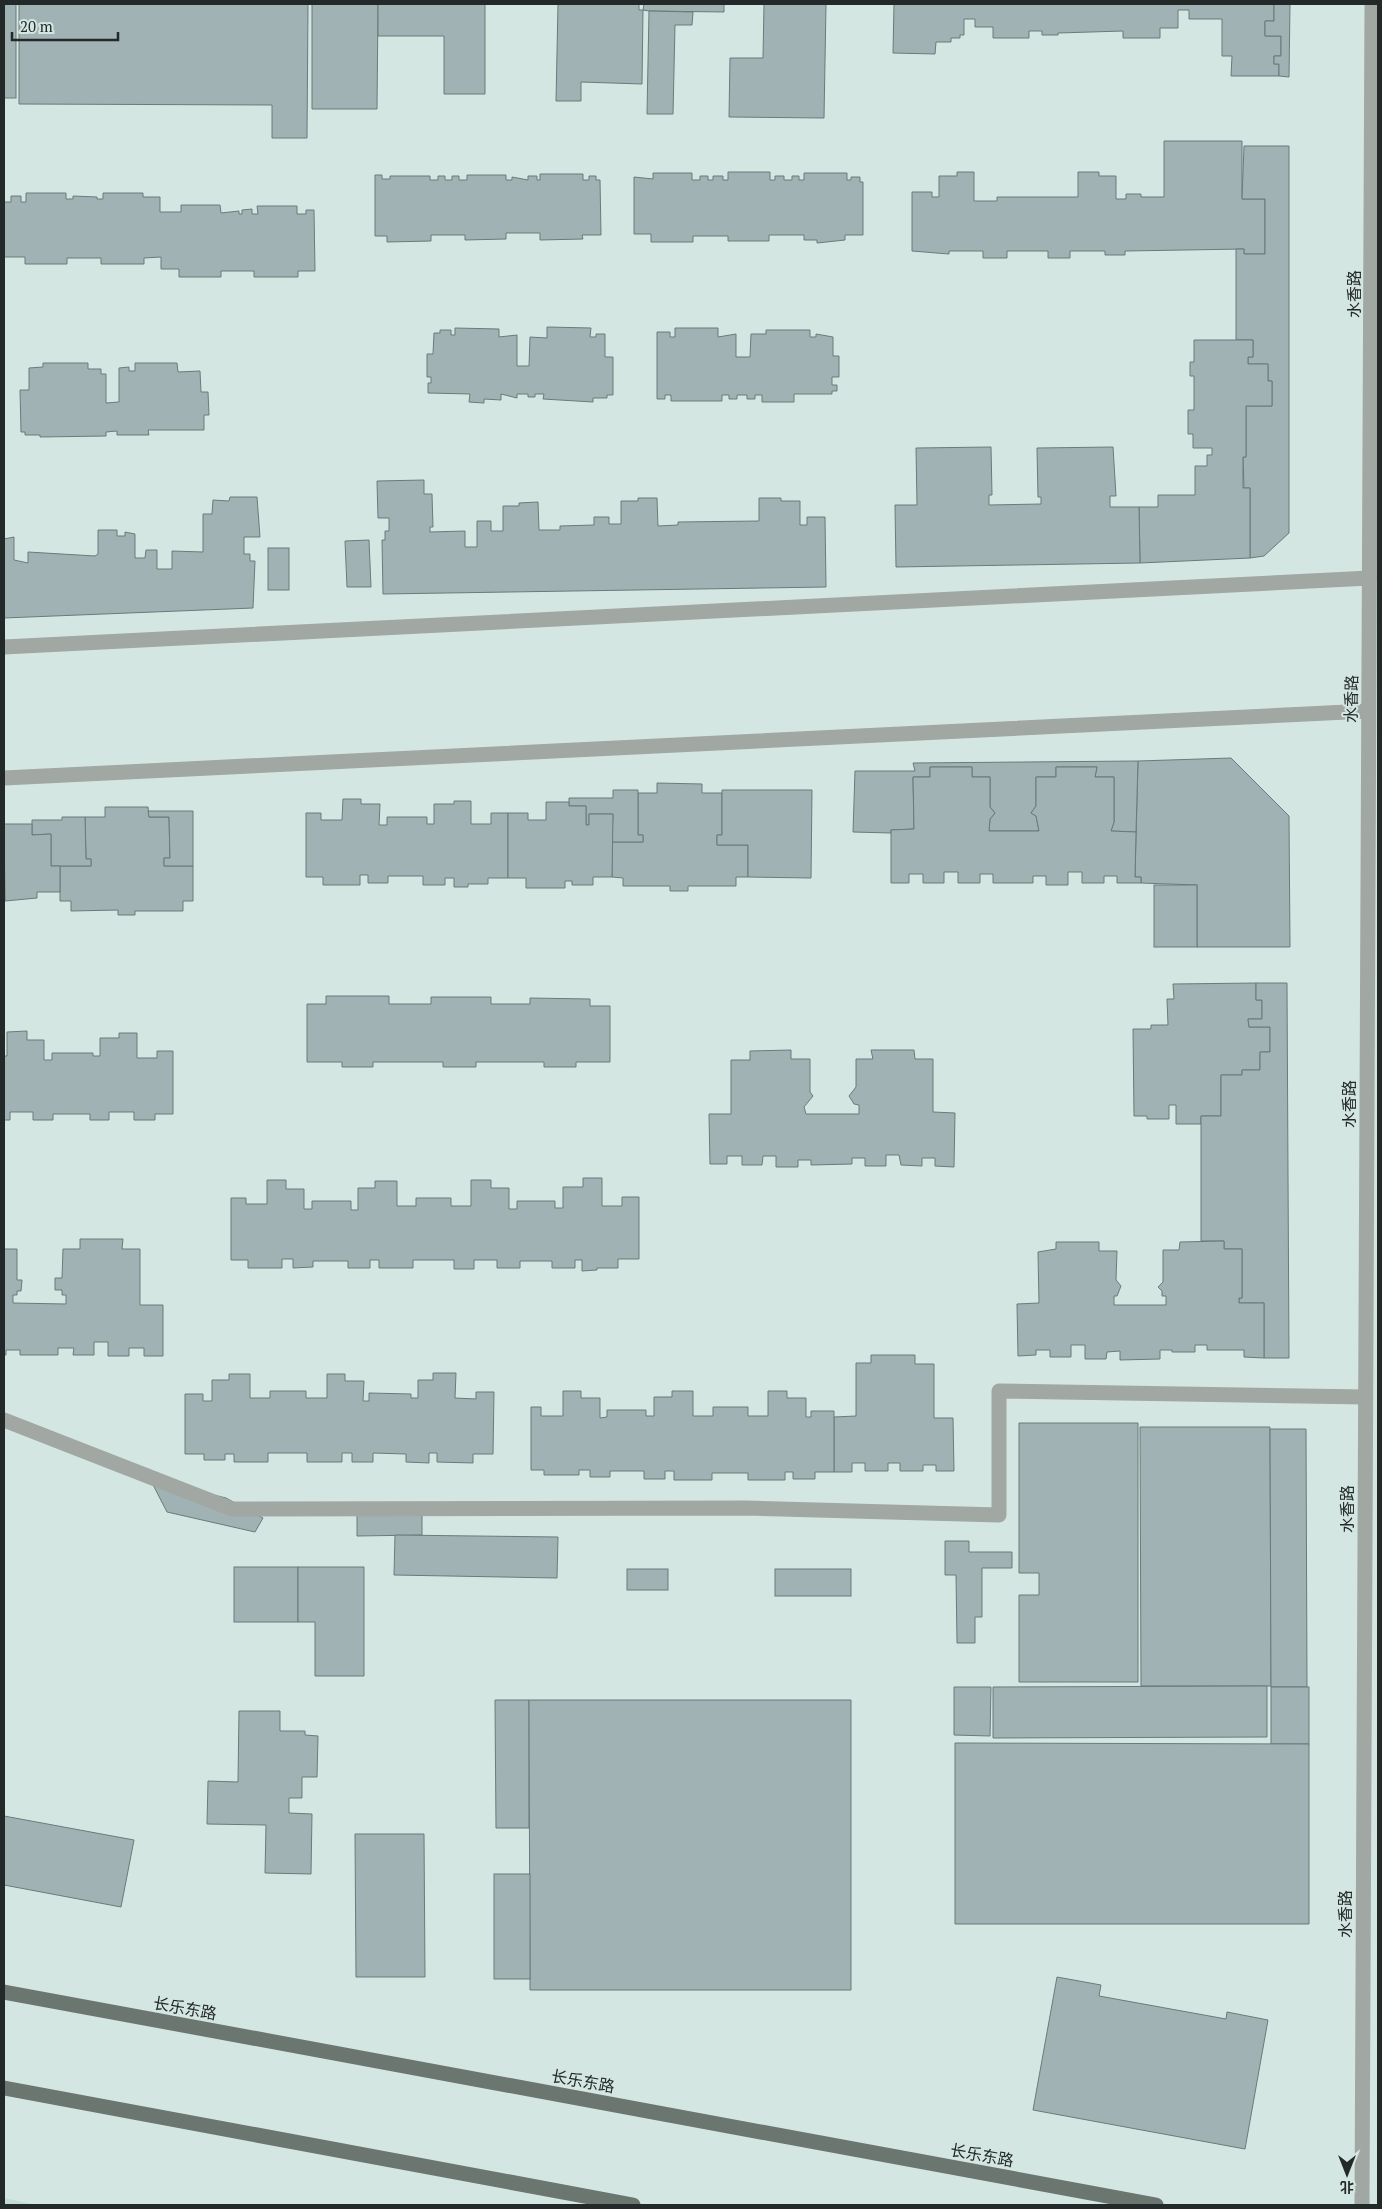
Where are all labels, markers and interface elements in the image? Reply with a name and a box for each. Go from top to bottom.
scale bar [12,10,119,42]
text: 20 m [20,16,53,36]
street label: 水香路 [1343,270,1365,318]
street label: 水香路 [1340,675,1362,723]
street label: 水香路 [1338,1080,1360,1128]
street label: 水香路 [1336,1485,1358,1533]
street label: 水香路 [1334,1890,1356,1938]
street label: 长乐东路 [152,1992,218,2024]
street label: 长乐东路 [550,2065,616,2097]
street label: 长乐东路 [949,2139,1015,2171]
north arrow [1322,2149,1372,2199]
text: 北 [1340,2178,1354,2197]

